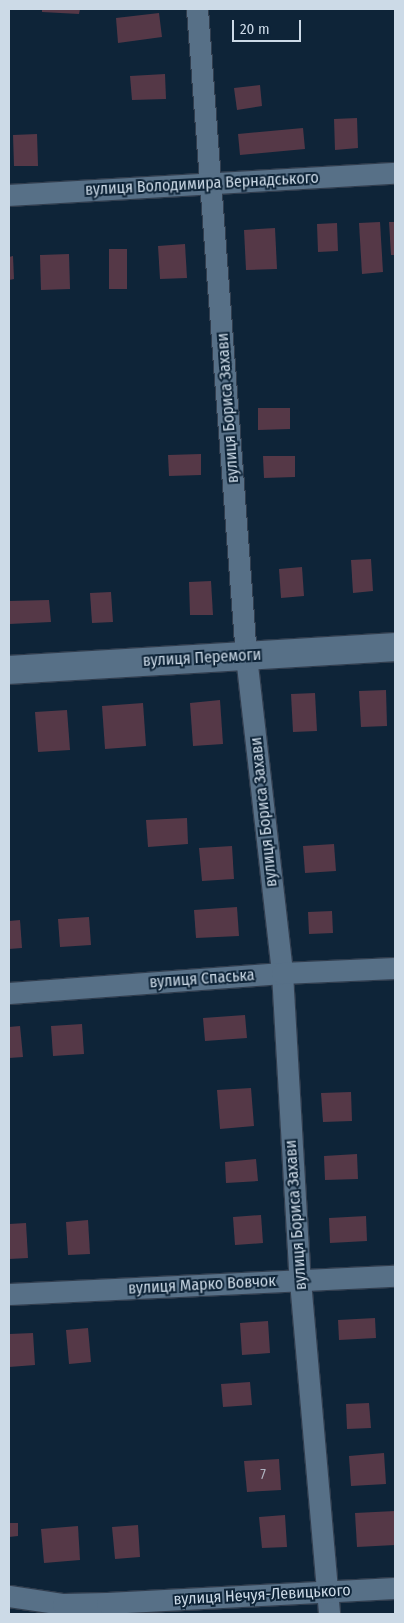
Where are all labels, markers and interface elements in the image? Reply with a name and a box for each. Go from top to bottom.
scale bar [234,10,303,42]
text: 20 m [240,20,270,38]
street label: вулиця Володимира Вернадського [85,168,319,200]
street label: вулиця Бориса Захави [213,332,243,484]
street label: вулиця Перемоги [142,645,262,671]
street label: вулиця Бориса Захави [247,736,281,888]
street label: вулиця Спаська [149,966,255,992]
street label: вулиця Бориса Захави [281,1139,311,1291]
street label: вулиця Марко Вовчок [128,1272,276,1298]
house number: 7 [260,1467,266,1483]
street label: вулиця Нечуя-Левицького [173,1581,351,1609]

